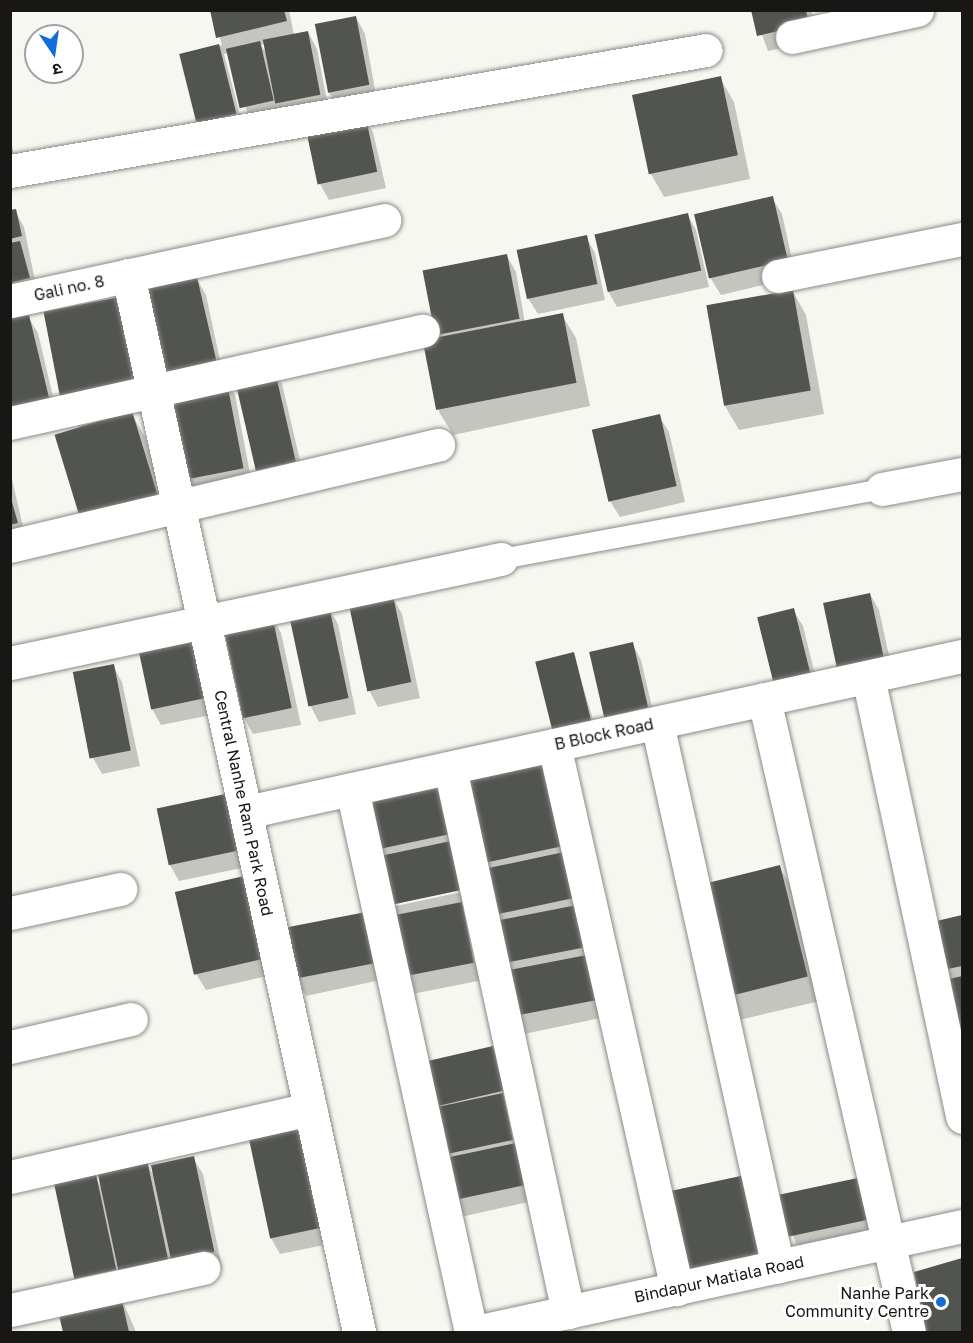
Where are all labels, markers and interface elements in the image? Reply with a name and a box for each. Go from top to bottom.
north arrow [24,24,84,84]
text: उ [51,59,64,80]
street label: Gali no. 8 [32,271,106,305]
street label: Central Nanhe Ram Park Road [211,688,277,918]
street label: B Block Road [553,714,655,754]
street label: Bindapur Matiala Road [632,1252,806,1306]
place label: Nanhe Park Community Centre [785,1283,929,1321]
marker: Nanhe Park Community Centre [934,1295,948,1309]

